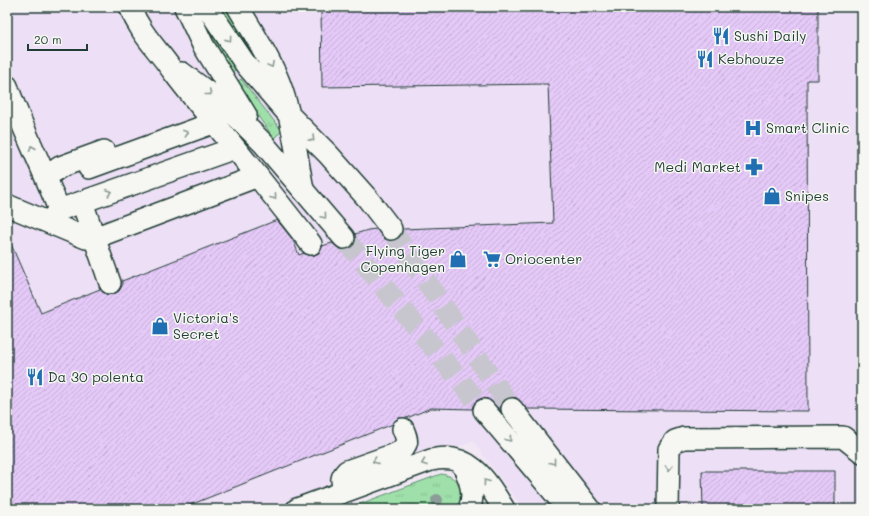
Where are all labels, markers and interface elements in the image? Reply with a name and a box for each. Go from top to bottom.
scale bar [28,26,87,52]
restaurant icon: Sushi Daily [711,26,731,46]
place label: Sushi Daily [734,26,806,45]
text: 20 m [34,31,62,47]
one-way arrow [224,35,232,42]
restaurant icon: Kebhouze [695,49,715,69]
place label: Kebhouze [718,49,784,68]
one-way arrow [266,61,274,69]
one-way arrow [205,88,212,95]
hospital icon: Smart Clinic [743,118,763,138]
place label: Smart Clinic [766,118,850,137]
one-way arrow [182,130,189,138]
one-way arrow [307,134,315,141]
one-way arrow [28,144,36,151]
place label: Medi Market [654,157,741,176]
pharmacy icon: Medi Market [744,157,764,177]
shop icon: Snipes [762,186,782,206]
place label: Snipes [785,186,829,205]
one-way arrow [105,189,112,197]
one-way arrow [269,192,276,199]
one-way arrow [320,211,327,218]
place label: Flying Tiger Copenhagen [360,241,445,276]
shop icon: Flying Tiger Copenhagen [448,249,468,269]
supermarket icon: Oriocenter [482,249,502,269]
place label: Oriocenter [505,249,582,268]
place label: Victoria's Secret [173,308,239,343]
shop icon: Victoria's Secret [150,316,170,336]
restaurant icon: Da 30 polenta [25,367,45,387]
place label: Da 30 polenta [48,367,144,386]
one-way arrow [504,435,511,442]
one-way arrow [371,457,378,465]
one-way arrow [548,457,555,464]
one-way arrow [420,458,427,467]
one-way arrow [665,465,673,471]
one-way arrow [484,479,491,486]

